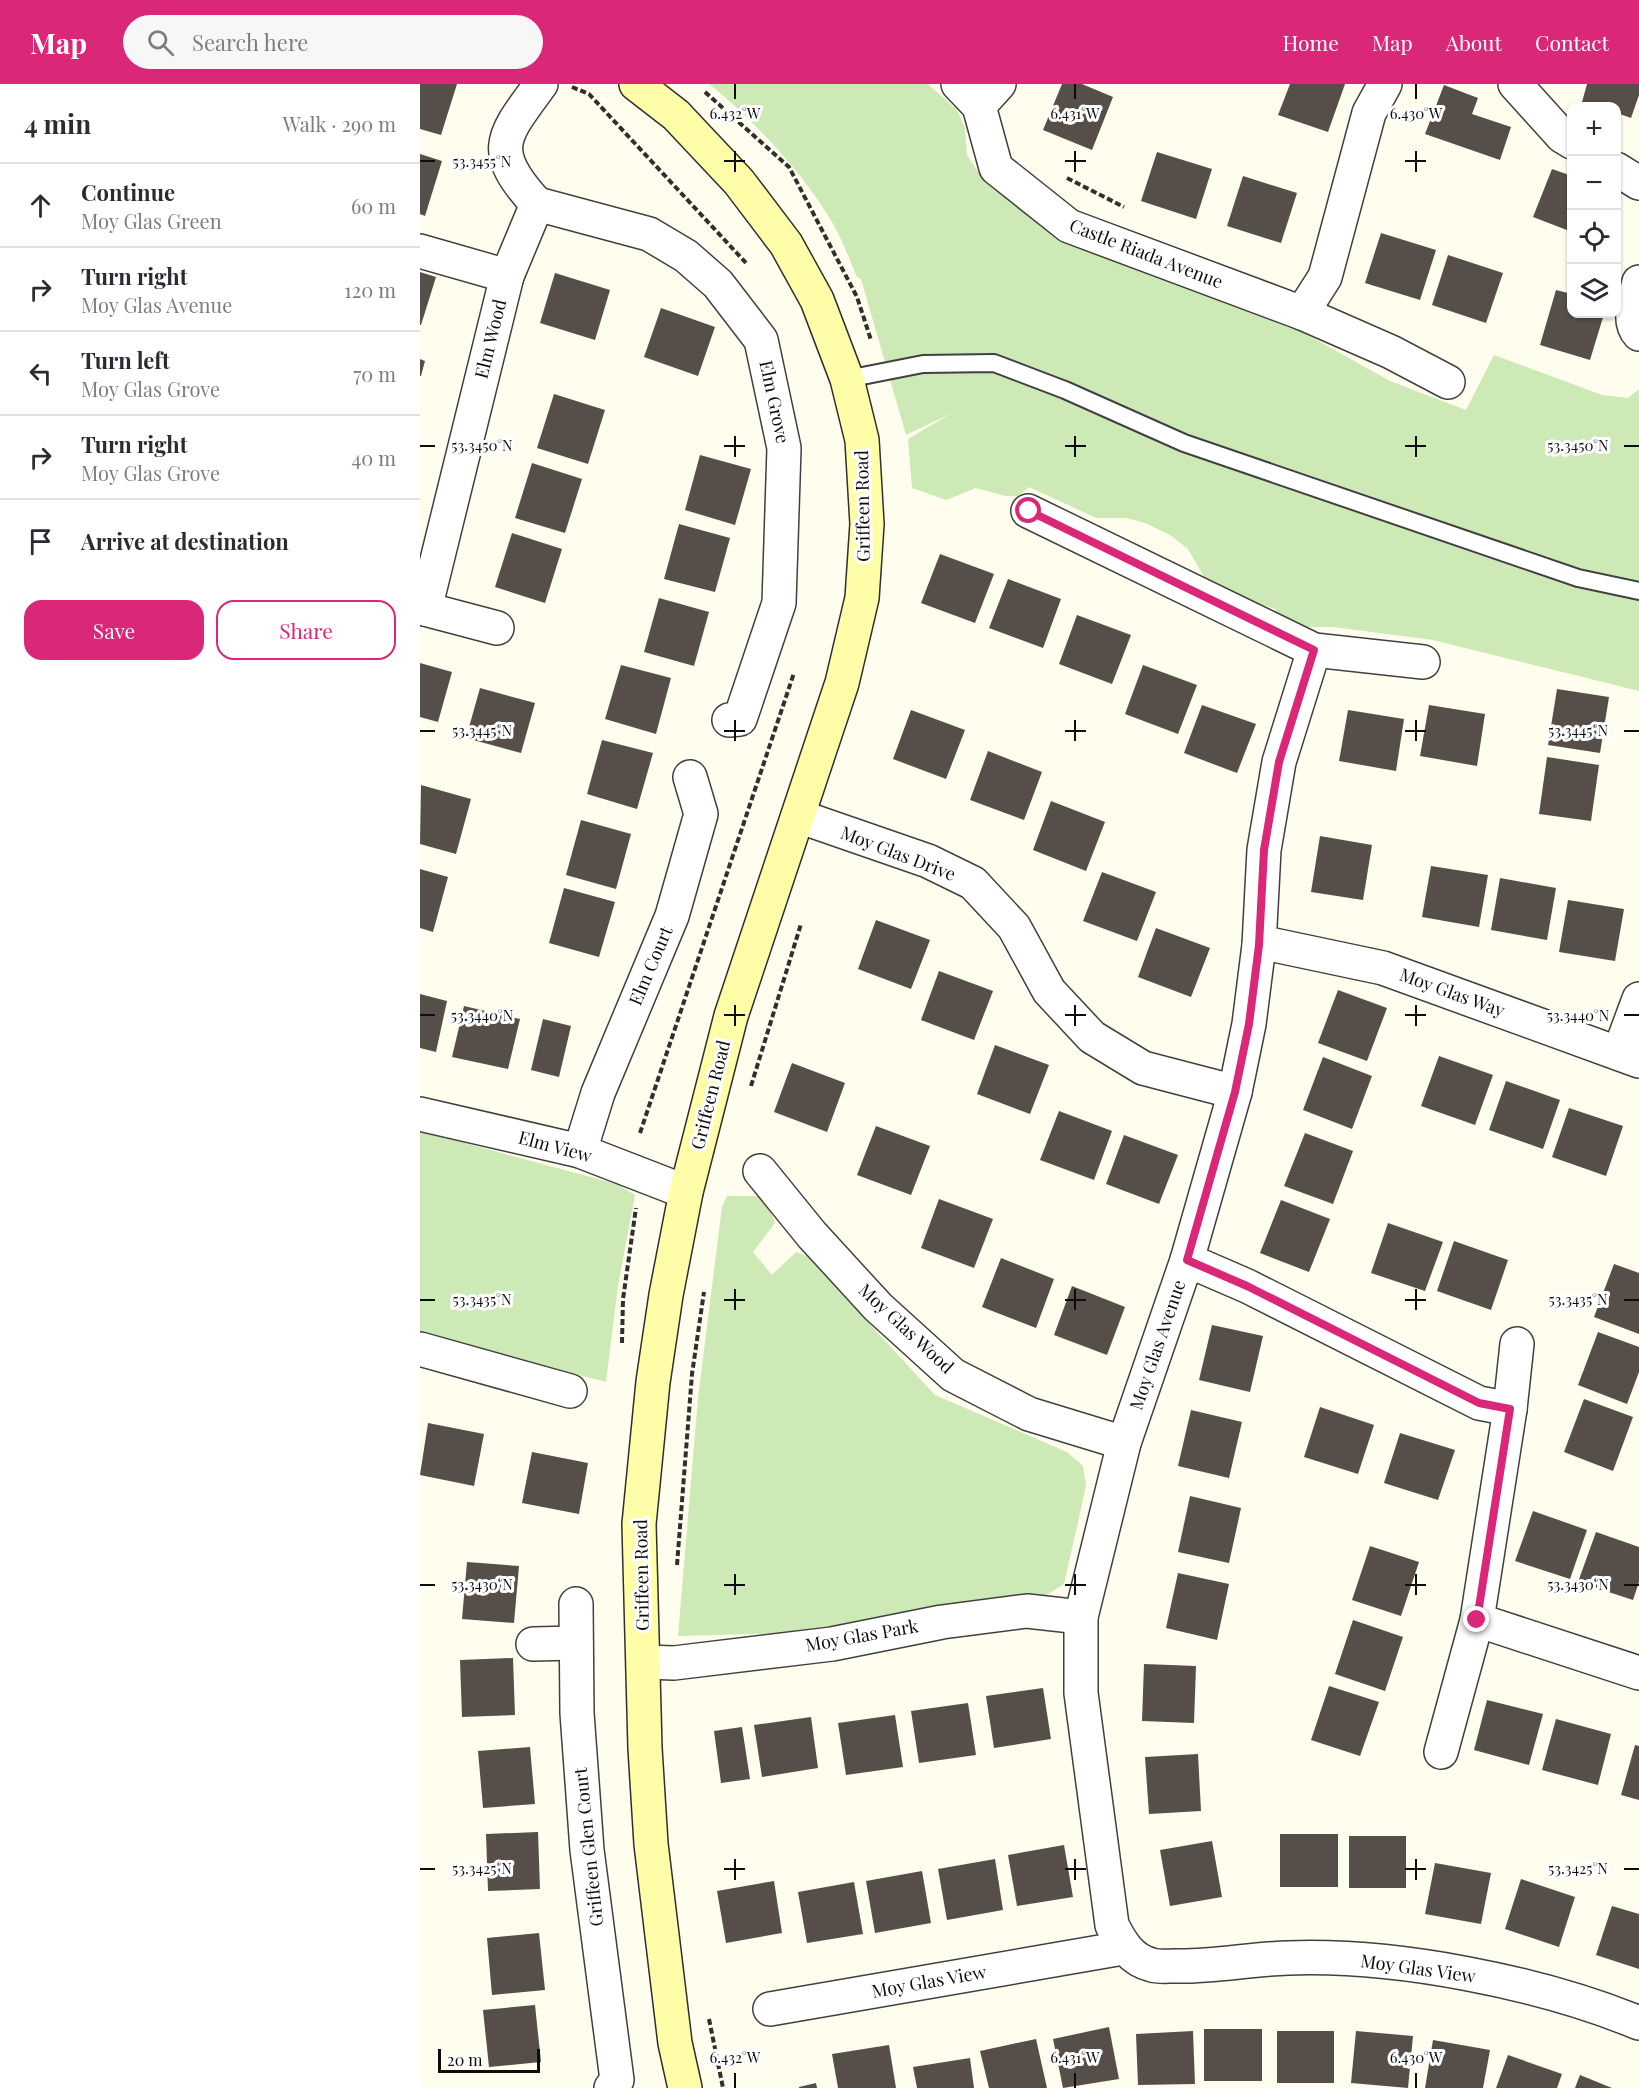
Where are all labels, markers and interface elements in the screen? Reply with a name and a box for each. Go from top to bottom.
search box [123,15,543,69]
text: Map [30,24,87,61]
icon: search [144,26,177,59]
text: Search here [192,27,308,57]
text: Home [1283,28,1339,56]
text: Map [1372,28,1413,56]
text: About [1446,28,1502,56]
text: Contact [1535,28,1609,56]
map controls [1567,102,1621,318]
button: + [1567,102,1621,156]
text: 6.432°W [710,103,761,123]
text: 6.431°W [1050,103,1100,123]
text: 6.430°W [1390,103,1443,123]
text: 4 min [24,106,91,141]
text: Walk · 290 m [283,110,396,137]
text: 53.3455°N [453,151,512,171]
button: − [1567,156,1621,210]
text: Continue [81,177,175,207]
icon: ahead [24,189,57,222]
text: 60 m [351,192,396,219]
text: Moy Glas Green [81,207,222,234]
button: locate [1567,210,1621,264]
street label: Castle Riada Avenue [1066,213,1227,293]
text: Turn right [81,261,187,291]
button: layers [1567,264,1621,318]
icon: right [24,273,57,306]
text: 120 m [344,276,396,303]
text: Moy Glas Avenue [81,291,232,318]
street label: Elm Wood [469,296,512,381]
text: Turn left [81,345,170,375]
icon: left [24,357,57,390]
street label: Elm Grove [754,358,795,446]
text: 70 m [353,360,396,387]
text: Moy Glas Grove [81,375,220,402]
text: Turn right [81,429,187,459]
text: 53.3450°N [451,435,513,455]
text: 53.3450°N [1547,435,1609,455]
icon: right [24,441,57,474]
text: 40 m [351,444,396,471]
street label: Griffeen Road [849,449,875,562]
text: Moy Glas Grove [81,459,220,486]
route start [1015,497,1041,523]
icon: arrive [24,525,57,558]
text: Arrive at destination [81,526,289,556]
button: Save [24,600,204,660]
button: Share [216,600,396,660]
text: 53.3445°N [452,720,512,740]
text: 53.3445°N [1548,720,1608,740]
street label: Moy Glas Drive [837,820,959,886]
street label: Elm Court [623,922,678,1009]
street label: Moy Glas Way [1397,962,1508,1022]
text: 53.3440°N [451,1005,514,1025]
text: 53.3440°N [1547,1005,1610,1025]
street label: Griffeen Road [685,1037,735,1152]
street label: Elm View [516,1125,595,1167]
street label: Moy Glas Avenue [1124,1276,1191,1413]
street label: Moy Glas Wood [854,1278,960,1379]
text: 53.3435°N [452,1289,512,1309]
text: 53.3435°N [1548,1289,1608,1309]
street label: Griffeen Road [628,1518,654,1631]
text: 53.3430°N [451,1574,513,1594]
text: 53.3430°N [1547,1574,1609,1594]
route end [1463,1606,1489,1632]
street label: Moy Glas Park [803,1613,920,1657]
street label: Griffeen Glen Court [568,1766,608,1928]
text: 53.3425°N [452,1858,512,1878]
text: 53.3425°N [1548,1858,1608,1878]
street label: Moy Glas View [1359,1948,1477,1988]
street label: Moy Glas View [870,1959,988,2003]
scale bar [438,2046,540,2074]
text: 6.432°W [710,2047,761,2067]
text: 6.431°W [1050,2047,1100,2067]
text: 6.430°W [1390,2047,1443,2067]
text: 20 m [447,2049,482,2070]

